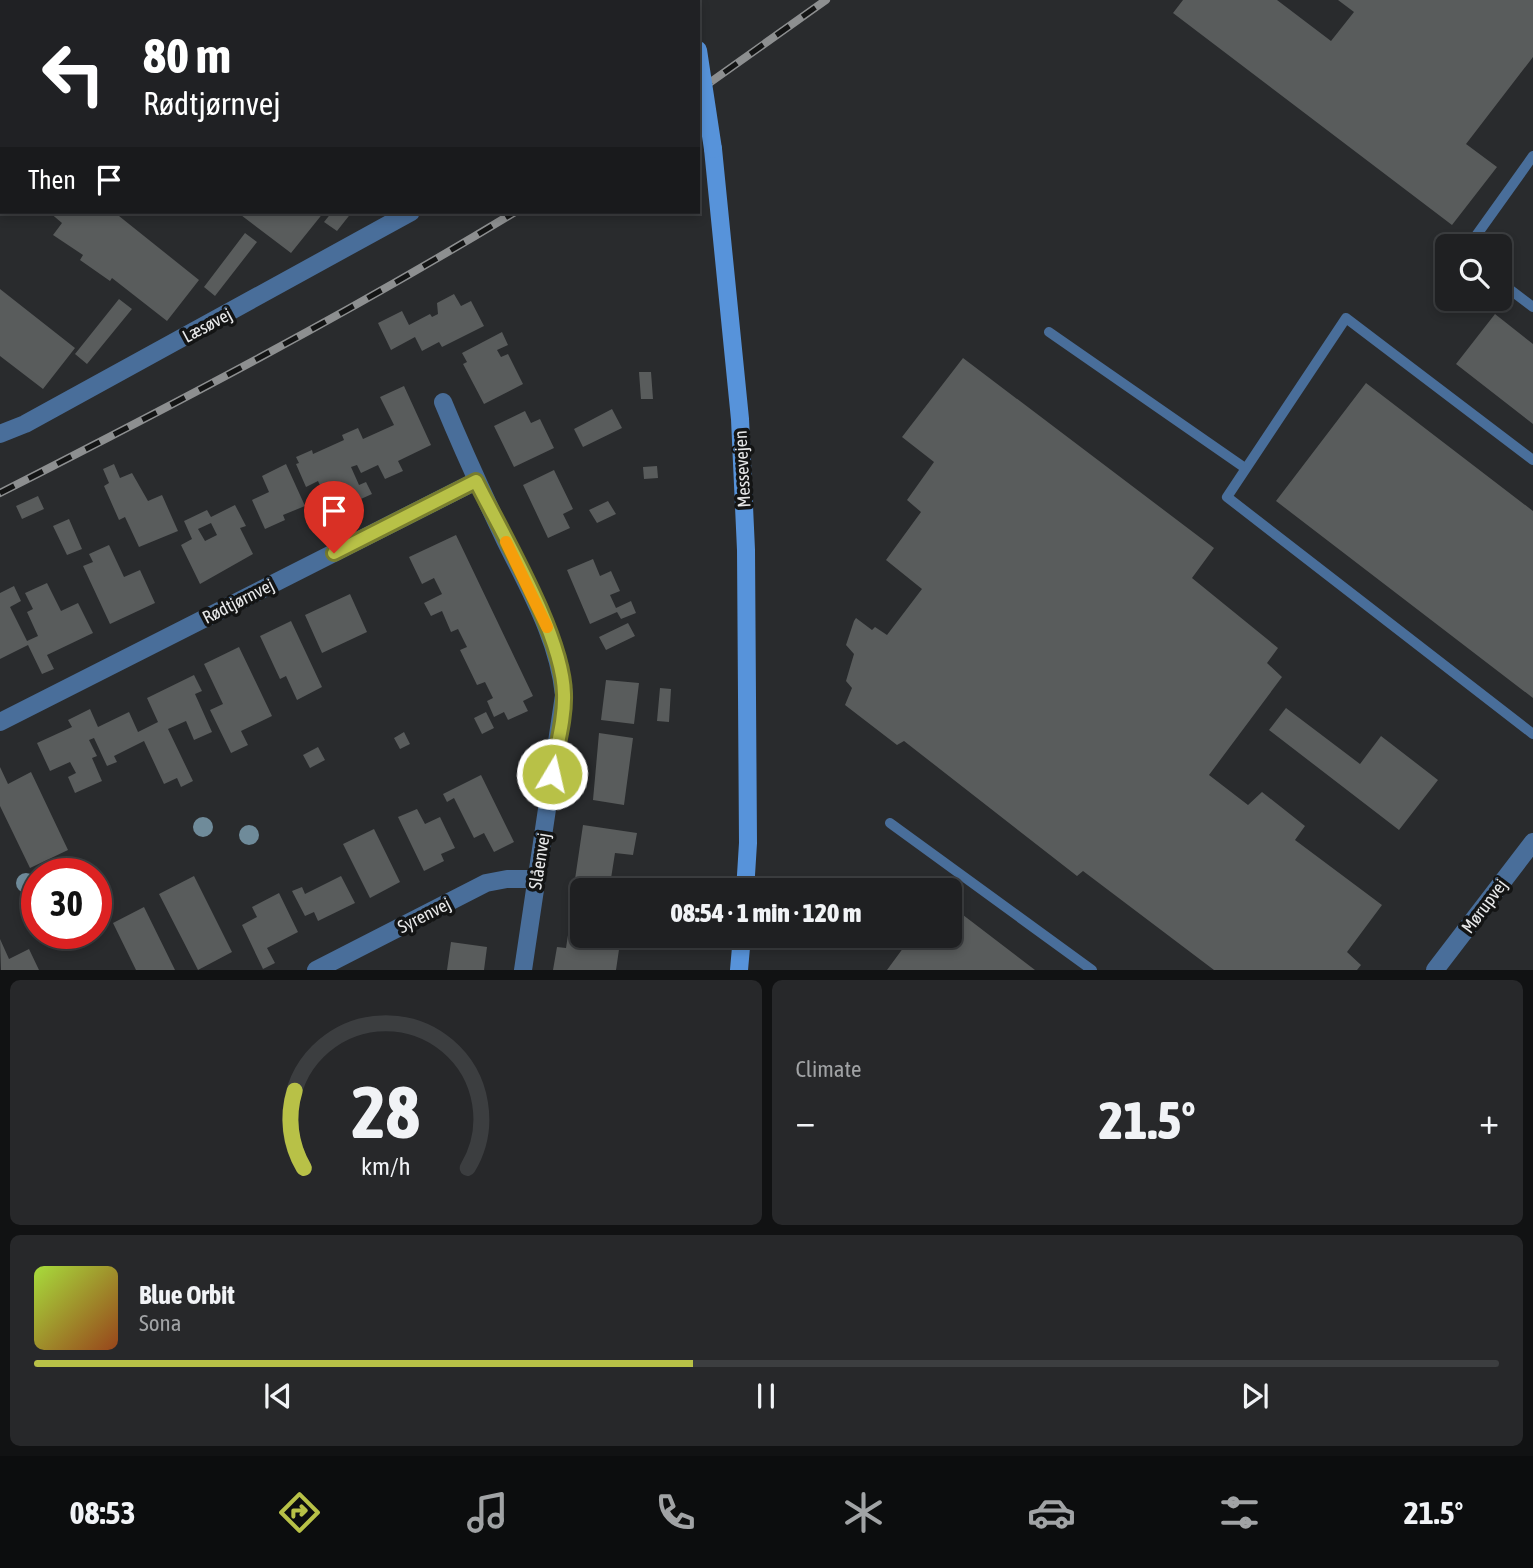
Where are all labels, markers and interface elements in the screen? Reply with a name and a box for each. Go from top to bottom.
text: 80 m [143,27,231,83]
icon: left [28,28,119,119]
text: Rødtjørnvej [143,85,281,122]
icon: arrive [90,161,128,199]
text: Then [28,165,76,195]
map controls [1435,234,1512,311]
button: search [1435,234,1512,311]
street label: Læsøvej [179,303,235,347]
street label: Messevejen [729,430,755,508]
pin [304,481,364,553]
icon: arrive [315,492,353,530]
street label: Rødtjørnvej [199,574,277,628]
position arrow [515,737,589,811]
street label: Slåenvej [524,831,554,891]
speed limit sign: 30 [21,858,112,949]
street label: Mørupvej [1457,875,1511,937]
street label: Syrenvej [394,893,454,937]
text: 08:54 · 1 min · 120 m [671,898,861,928]
text: Climate [796,1056,861,1082]
text: 28 [352,1071,420,1154]
text: 21.5° [1099,1090,1196,1150]
text: − [796,1099,815,1142]
text: + [1479,1099,1499,1142]
text: km/h [361,1152,411,1180]
text: Blue Orbit [139,1280,235,1310]
text: Sona [139,1310,181,1336]
icon: previous [259,1377,297,1415]
icon: pause [747,1377,785,1415]
icon: next [1236,1377,1274,1415]
icon: directions [275,1488,324,1537]
icon: music [463,1488,512,1537]
icon: phone [651,1488,700,1537]
icon: climate [839,1488,888,1537]
icon: car [1027,1488,1076,1537]
icon: filters [1215,1488,1264,1537]
text: 08:53 [70,1494,135,1531]
text: 21.5° [1404,1494,1463,1531]

